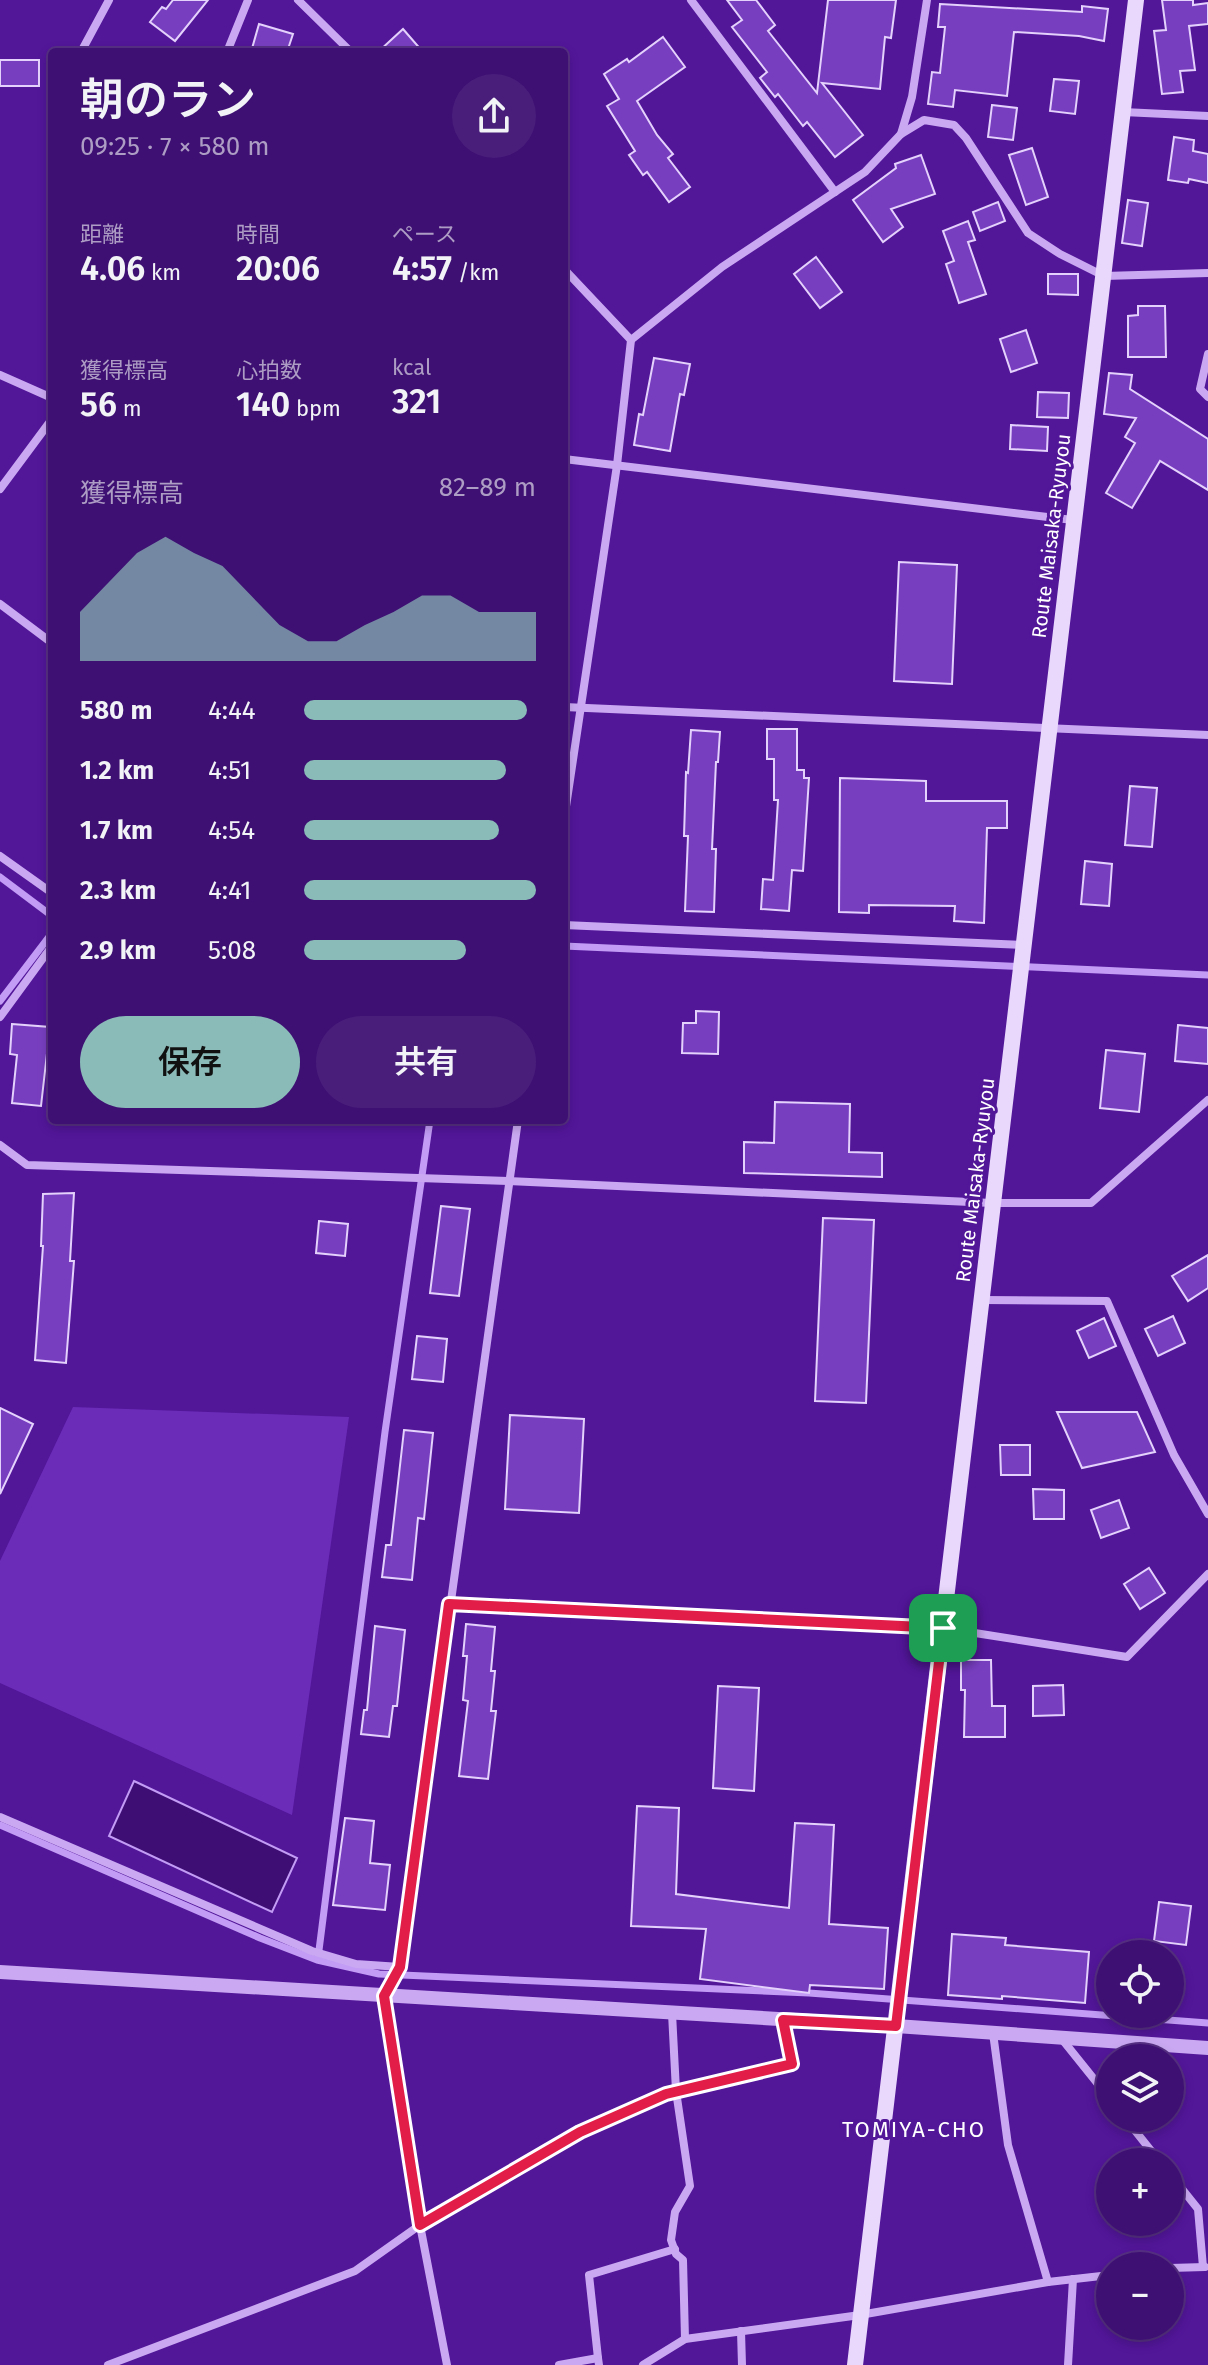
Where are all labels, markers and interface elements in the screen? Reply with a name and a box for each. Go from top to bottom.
text: 朝のラン [80,74,256,127]
button: share [452,74,536,158]
text: 09:25 · 7 × 580 m [80,131,269,162]
text: 距離 [80,221,124,248]
text: 時間 [236,221,280,248]
text: ペース [392,221,457,248]
text: 4.06 [80,248,145,289]
text: 20:06 [236,248,320,289]
text: 4:57 [392,248,452,289]
text: km [145,259,181,286]
text: /km [452,259,499,286]
text: kcal [392,354,432,381]
text: 獲得標高 [80,357,168,384]
text: 心拍数 [236,357,302,384]
text: 321 [392,381,441,422]
text: 56 [80,384,117,425]
text: 140 [236,384,290,425]
text: m [117,395,142,422]
text: bpm [290,395,341,422]
street label: Route Maisaka-Ryuyou [1027,432,1075,640]
text: 82–89 m [439,472,536,503]
text: 獲得標高 [80,478,184,509]
text: 580 m [80,695,152,726]
text: 4:44 [208,695,256,726]
text: 1.2 km [80,755,154,786]
text: 4:51 [208,755,251,786]
text: 1.7 km [80,815,153,846]
text: 4:54 [208,815,255,846]
text: 2.3 km [80,875,156,906]
text: 4:41 [208,875,252,906]
text: 2.9 km [80,935,156,966]
text: 5:08 [208,935,256,966]
button: 保存 [80,1016,300,1108]
button: 共有 [316,1016,536,1108]
street label: Route Maisaka-Ryuyou [951,1076,999,1284]
pin [909,1594,977,1662]
icon: arrive [921,1606,965,1650]
map controls [1096,1940,1184,2340]
button: locate [1096,1940,1184,2028]
button: layers [1096,2044,1184,2132]
district label: TOMIYA-CHO [842,2116,986,2143]
button: + [1096,2148,1184,2236]
button: − [1096,2252,1184,2340]

